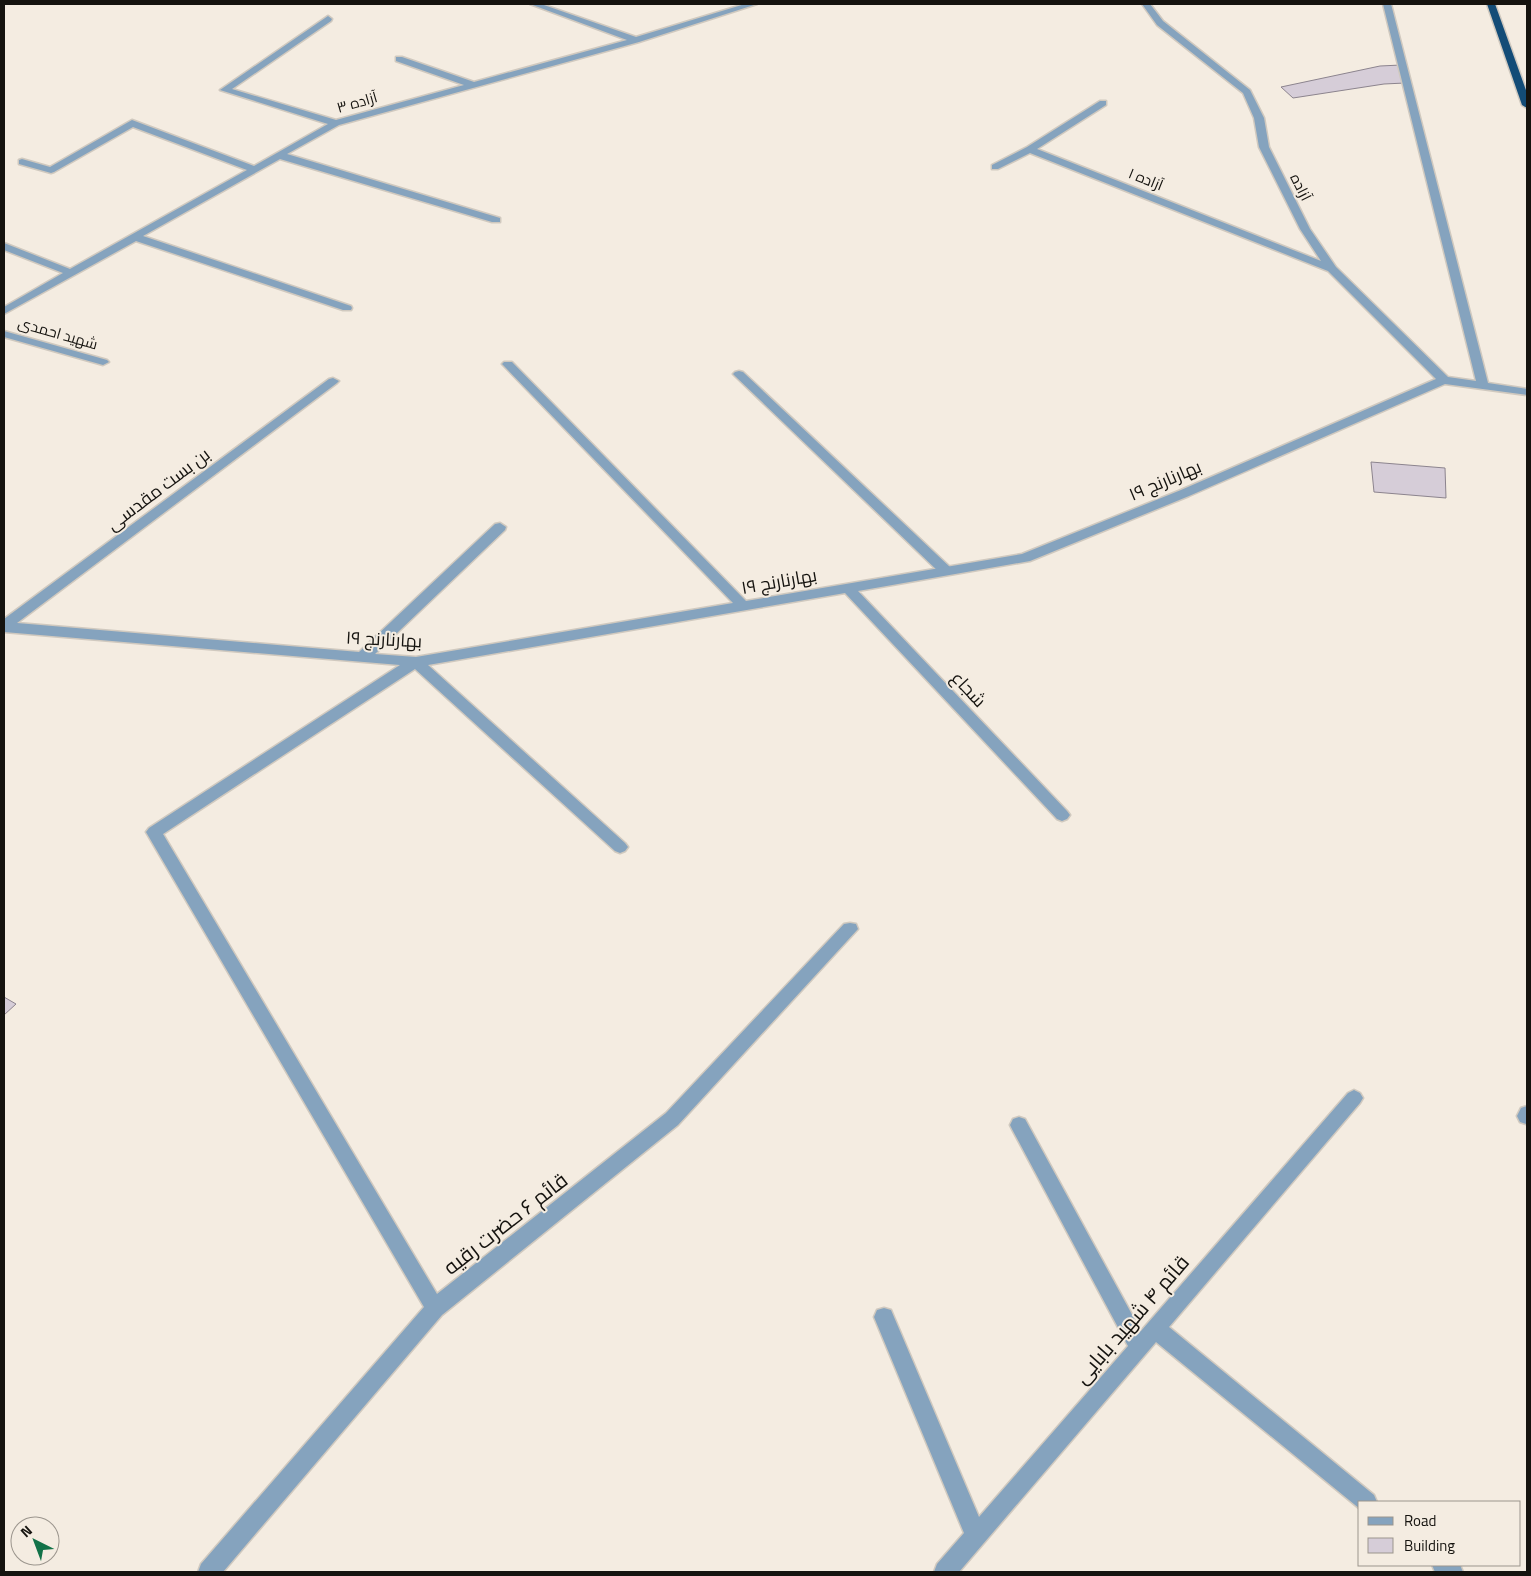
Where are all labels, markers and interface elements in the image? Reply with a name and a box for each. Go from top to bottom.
street label: آزاده ۳ [334,85,380,119]
street label: آزاده ۱ [1125,162,1167,196]
street label: آزاده [1284,169,1318,205]
street label: شهید احمدی [15,311,101,355]
street label: بن بست مقدسی [100,441,216,537]
street label: بهارنارنج ۱۹ [1124,453,1206,507]
street label: بهارنارنج ۱۹ [739,561,819,601]
street label: بهارنارنج ۱۹ [345,624,423,654]
street label: شجاع [945,665,993,713]
street label: قائم ۶ حضرت رقیه [436,1164,574,1282]
street label: قائم ۴ شهید بابایی [1066,1247,1196,1391]
legend [1358,1501,1521,1566]
text: Road [1404,1509,1436,1532]
north arrow [10,1516,60,1566]
text: N [15,1520,37,1542]
text: Building [1404,1534,1455,1557]

